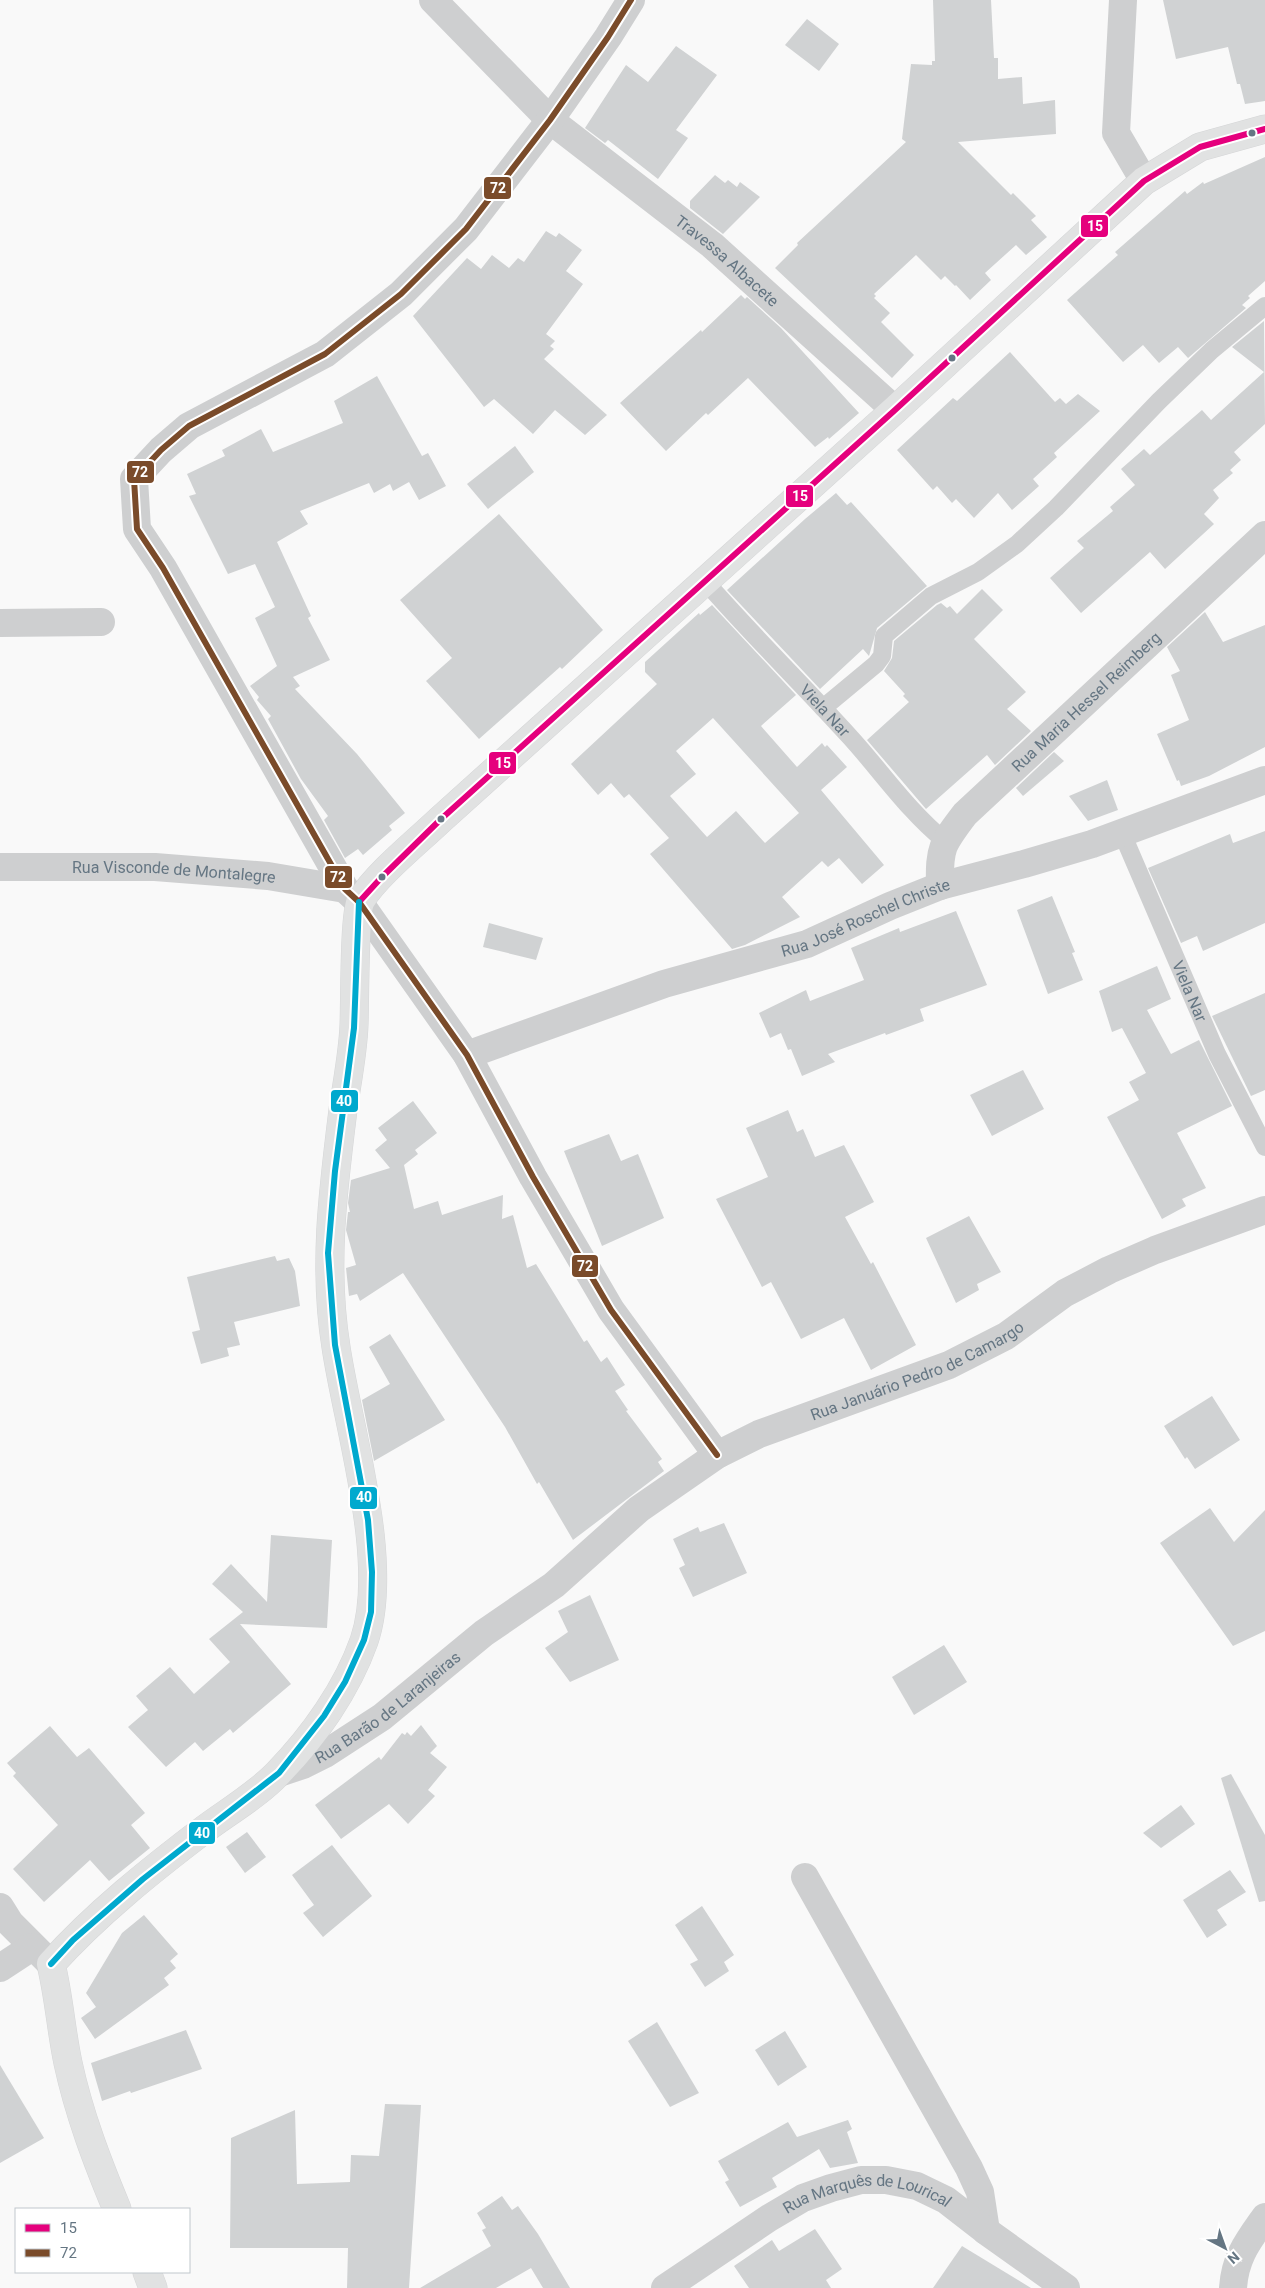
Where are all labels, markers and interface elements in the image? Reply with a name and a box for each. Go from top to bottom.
unlabelled marker [1247,128,1257,138]
line badge: 72 [483,176,512,200]
text: 72 [490,180,506,196]
street label: Travessa Albacete [671,211,783,311]
line badge: 15 [1080,214,1109,238]
text: 15 [1087,218,1103,234]
unlabelled marker [947,353,957,363]
line badge: 72 [126,460,155,484]
text: 72 [132,464,148,480]
line badge: 15 [785,484,814,508]
text: 15 [792,488,808,504]
street label: Rua Maria Hessel Reimberg [1008,628,1165,776]
street label: Viela Nar [796,681,854,741]
line badge: 15 [488,751,517,775]
text: 15 [495,755,511,771]
unlabelled marker [436,814,446,824]
street label: Rua Visconde de Montalegre [72,858,277,887]
line badge: 72 [324,865,353,889]
text: 72 [330,869,346,885]
unlabelled marker [377,872,387,882]
street label: Rua José Roschel Christe [779,875,952,961]
street label: Viela Nar [1168,958,1211,1025]
line badge: 40 [330,1089,359,1113]
text: 40 [336,1093,352,1109]
line badge: 72 [571,1254,599,1278]
text: 72 [577,1258,593,1274]
street label: Rua Januário Pedro de Camargo [808,1317,1028,1425]
line badge: 40 [349,1486,378,1510]
text: 40 [356,1489,372,1505]
street label: Rua Barão de Laranjeiras [312,1647,464,1768]
line badge: 40 [188,1821,216,1845]
text: 40 [194,1825,210,1841]
text: Rua Marquês de Lourical [780,2171,955,2218]
street label: Rua Marquês de Lourical [780,2197,956,2223]
legend [15,2208,190,2273]
text: 15 [60,2219,77,2237]
north arrow [1200,2223,1250,2273]
text: 72 [60,2244,77,2262]
text: N [1225,2249,1243,2267]

